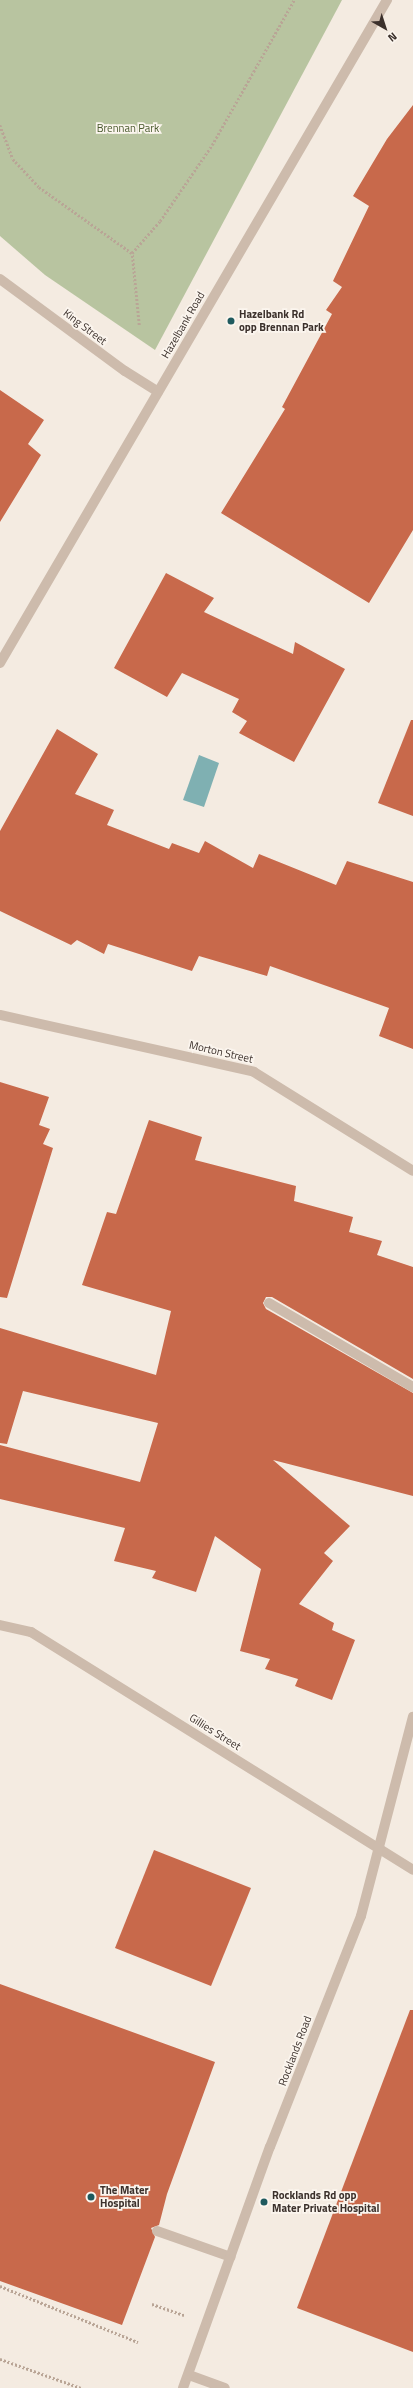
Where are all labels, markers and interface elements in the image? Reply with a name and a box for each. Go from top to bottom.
north arrow [365,8,405,48]
text: N [385,29,401,46]
park label: Brennan Park [97,121,159,135]
street label: Hazelbank Road [159,289,207,361]
street label: King Street [61,306,109,348]
place label: Hazelbank Rd opp Brennan Park [239,308,324,334]
marker: Hazelbank Rd opp Brennan Park [226,316,236,326]
street label: Morton Street [188,1038,254,1066]
street label: Gillies Street [187,1711,243,1753]
street label: Rocklands Road [276,2014,314,2088]
place label: The Mater Hospital [100,2184,149,2210]
place label: Rocklands Rd opp Mater Private Hospital [272,2189,380,2215]
marker: The Mater Hospital [85,2191,97,2203]
marker: Rocklands Rd opp Mater Private Hospital [259,2197,269,2207]

